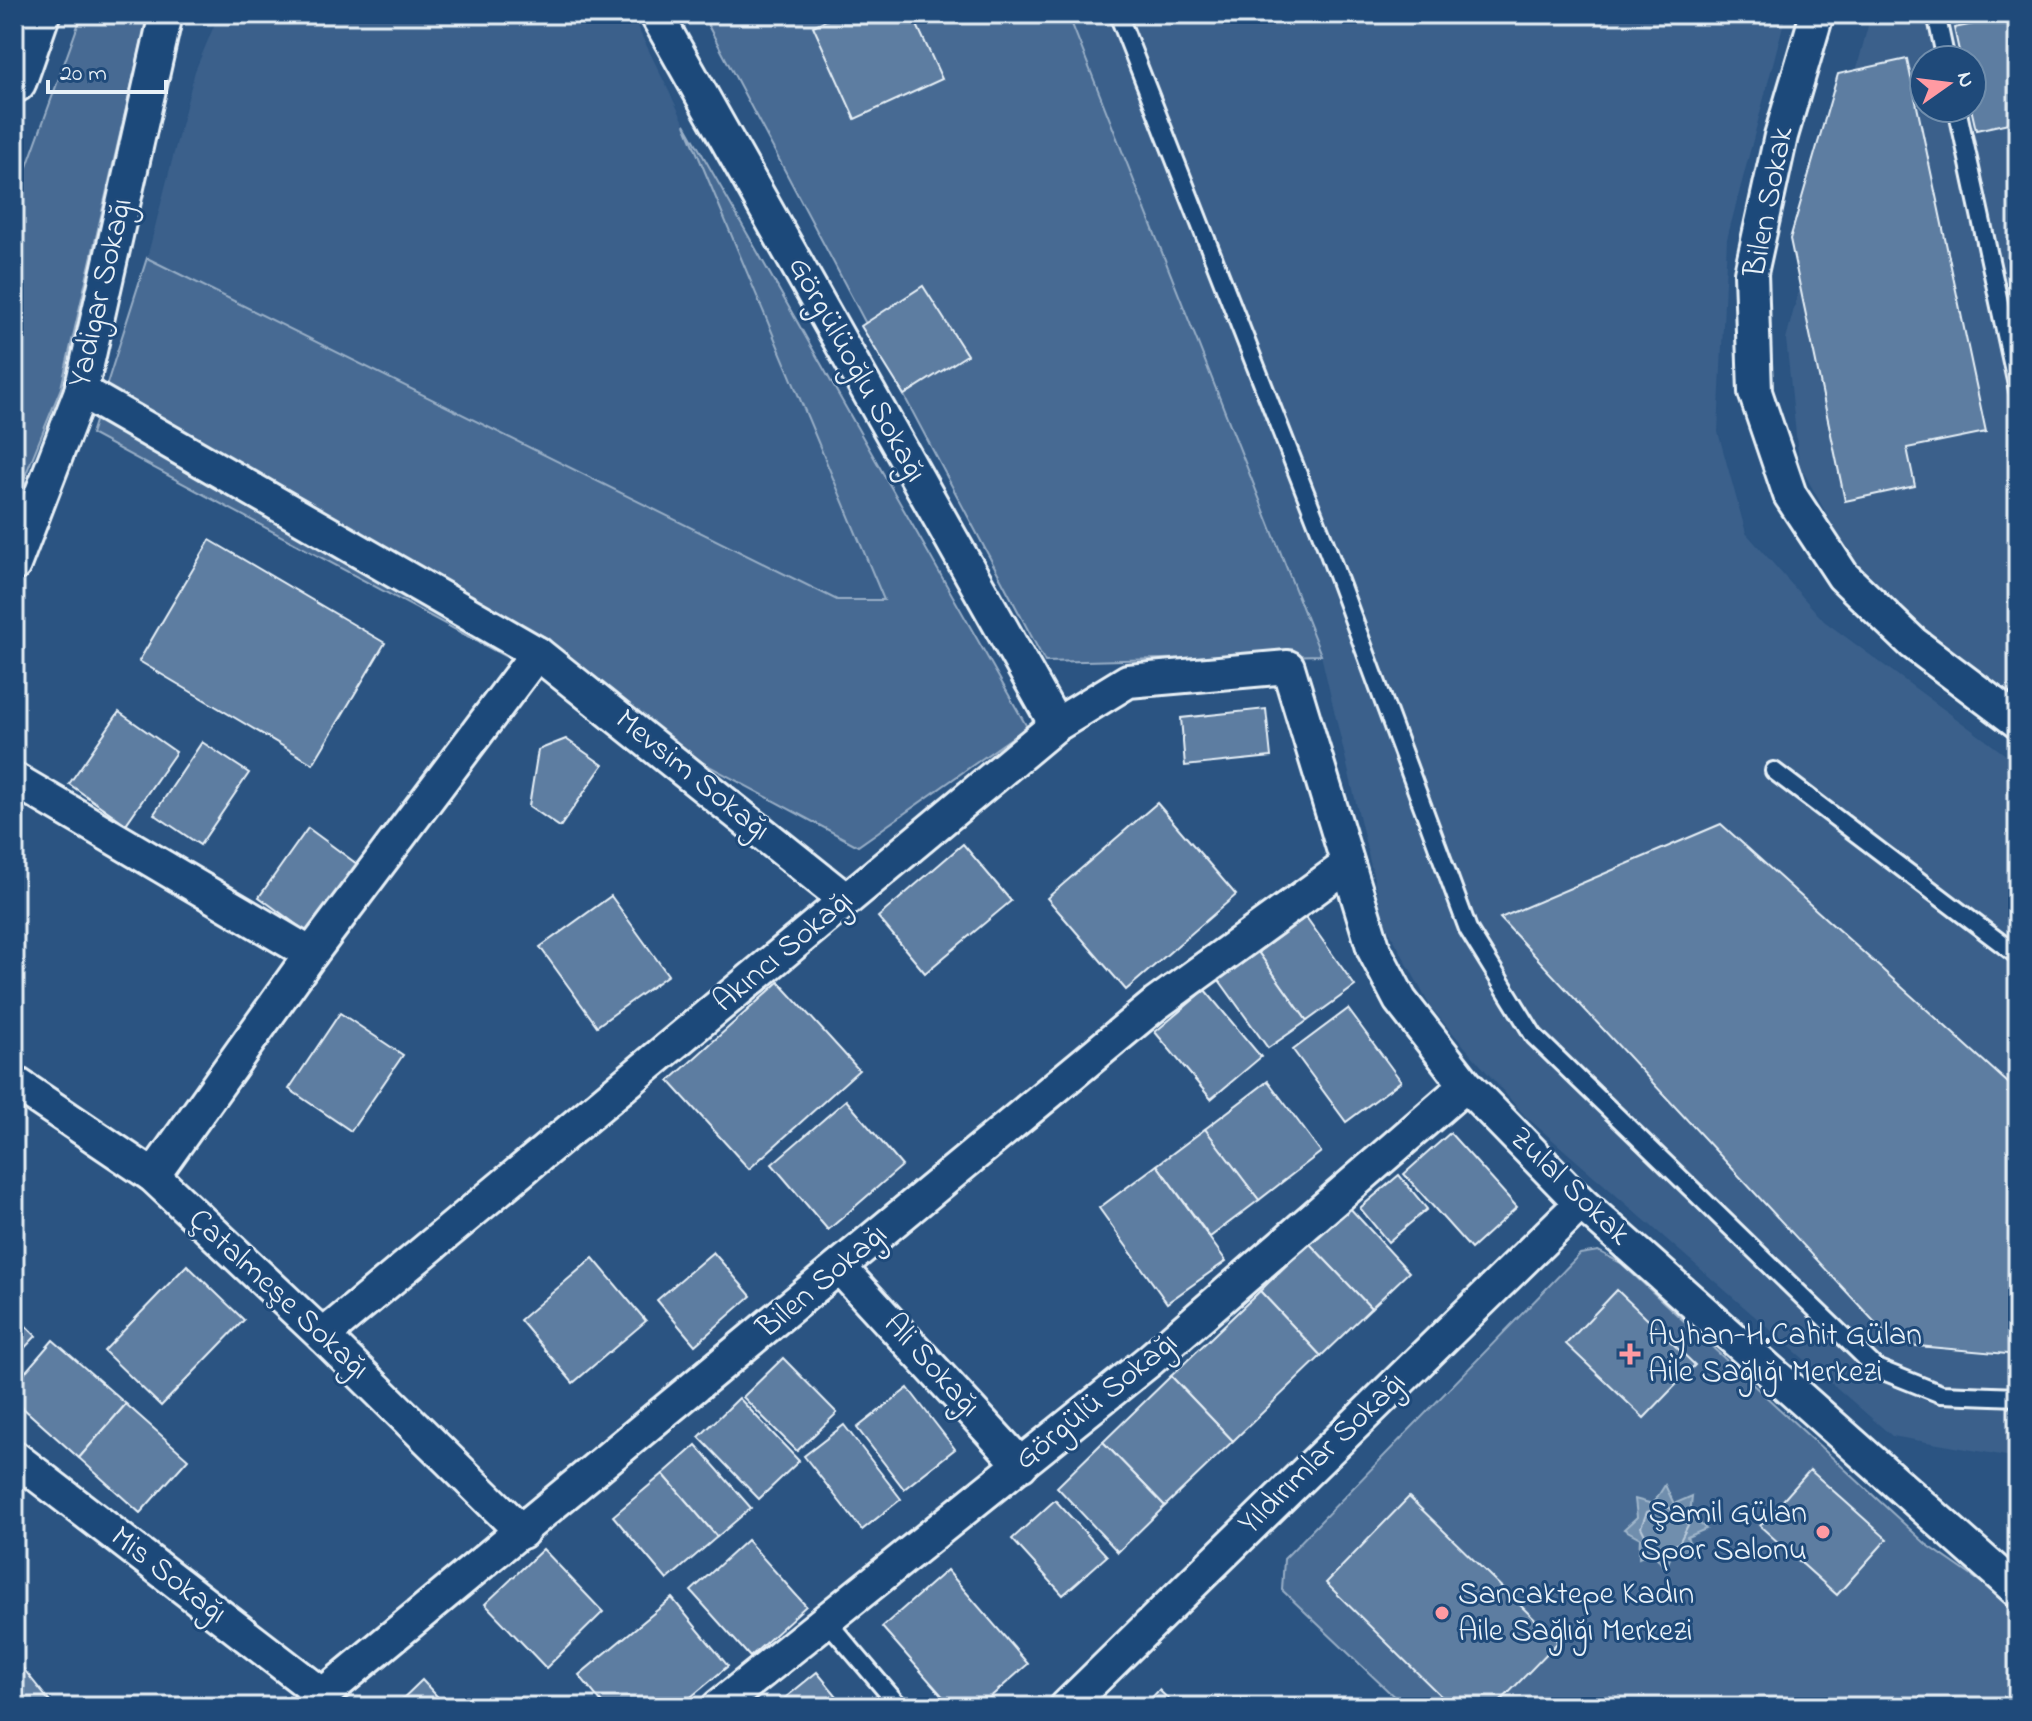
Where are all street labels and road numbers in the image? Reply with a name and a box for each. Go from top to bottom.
street label: Bilen Sokak [1732,122,1808,282]
street label: Yadigar Sokağı [57,194,148,393]
street label: Görgülüoğlu Sokağı [774,248,938,492]
street label: Mevsim Sokağı [603,698,780,854]
street label: Akıncı Sokağı [703,879,865,1026]
street label: Zulal Sokak [1497,1117,1641,1258]
street label: Çatalmeşe Sokağı [176,1198,379,1393]
street label: Bilen Sokağı [746,1213,899,1352]
street label: Ali Sokağı [870,1303,991,1429]
street label: Görgülü Sokağı [1005,1321,1190,1484]
street label: Yıldırımlar Sokağı [1228,1361,1419,1547]
street label: Mis Sokağı [99,1515,237,1638]

